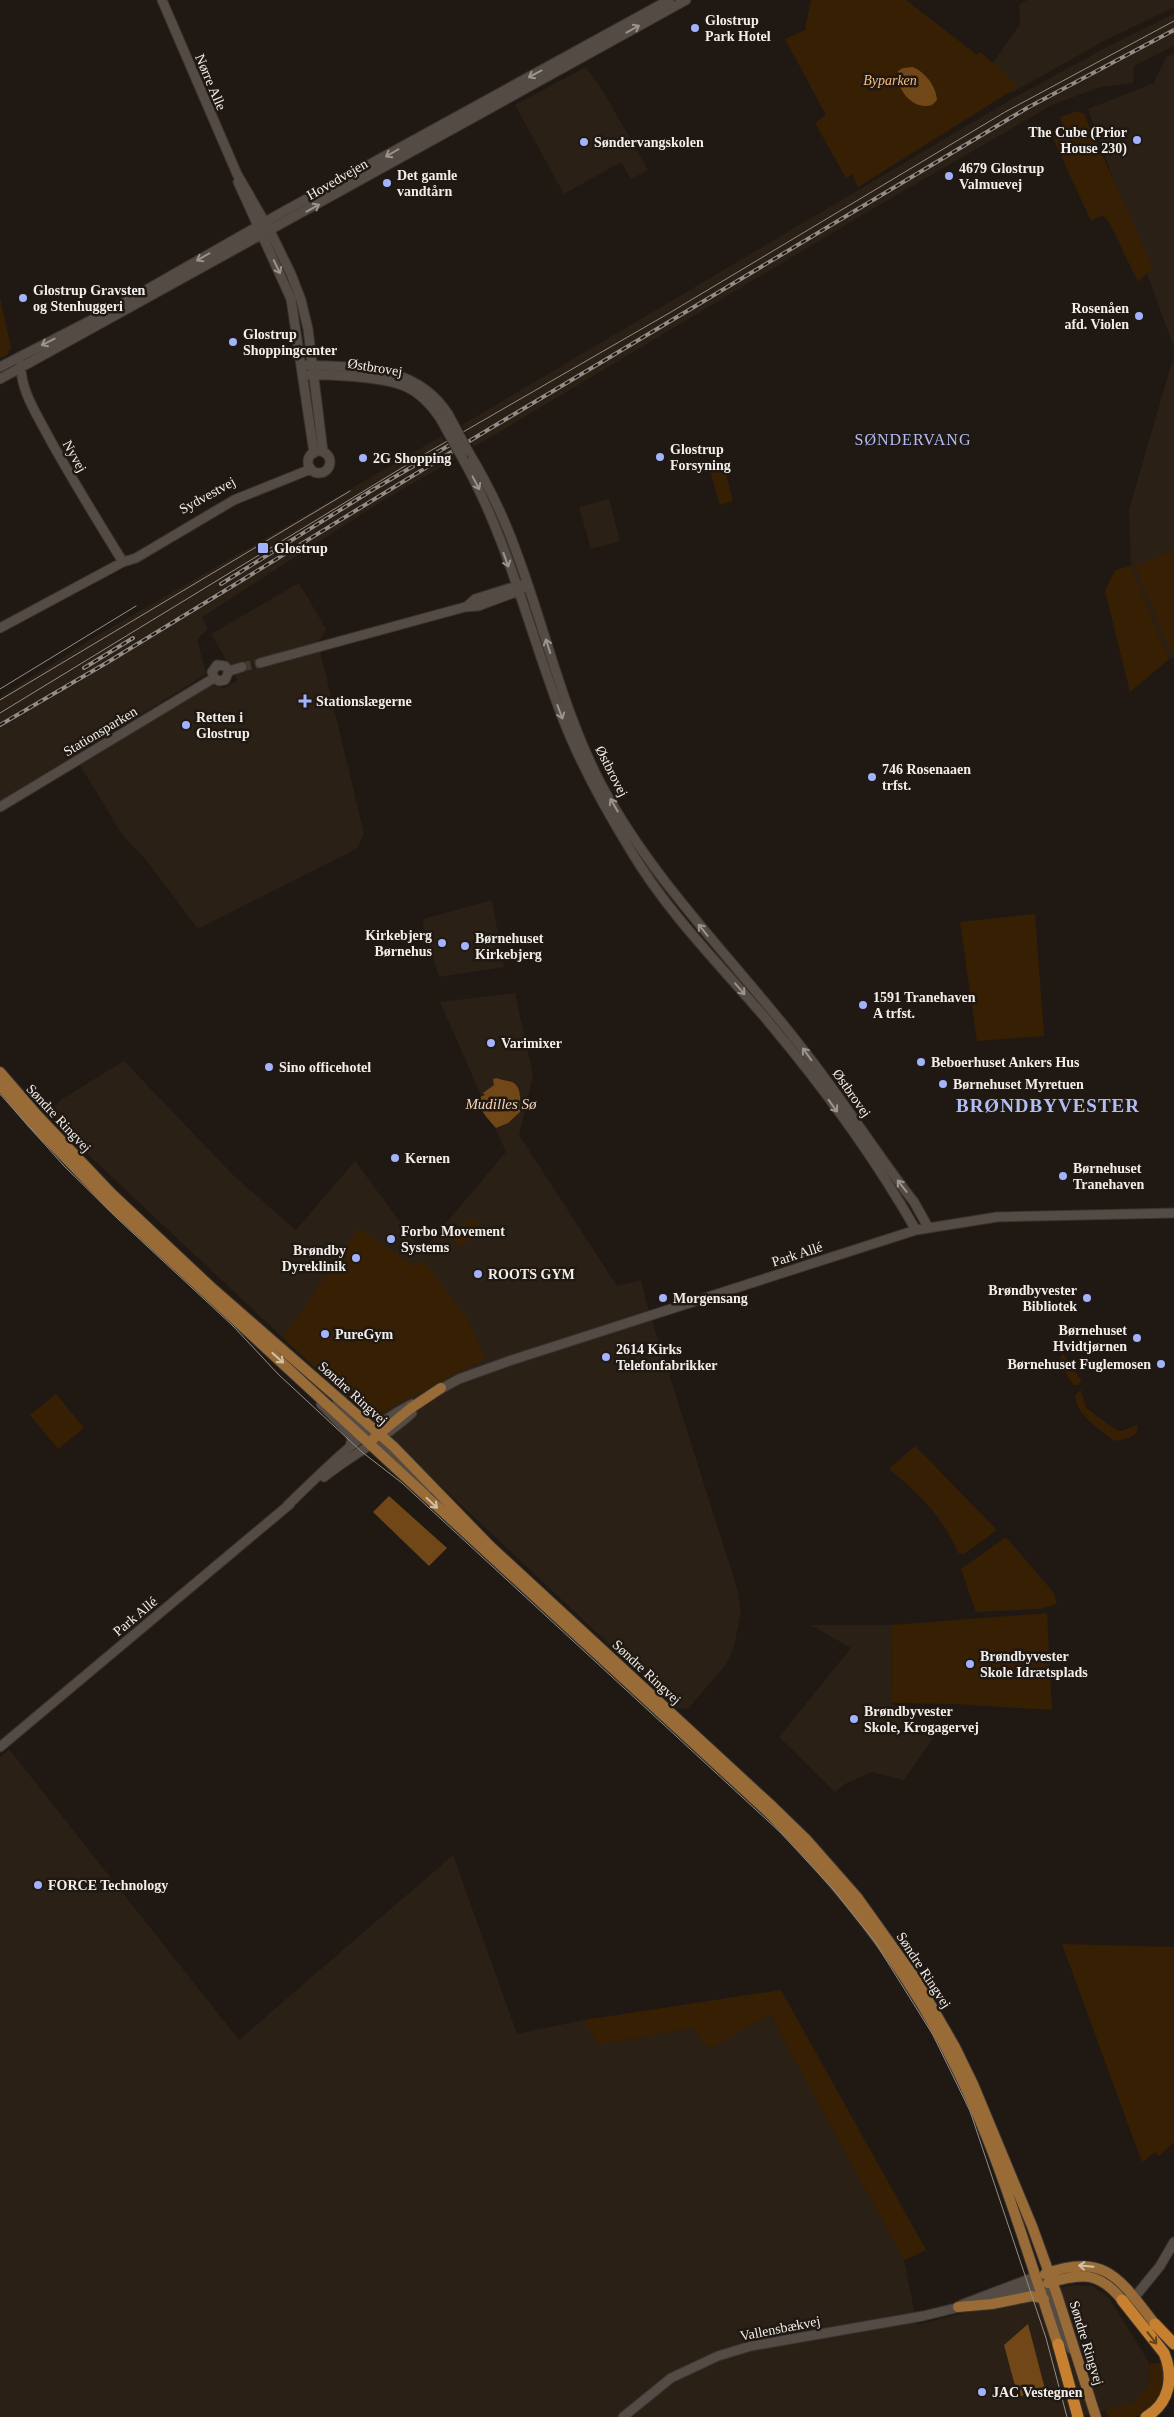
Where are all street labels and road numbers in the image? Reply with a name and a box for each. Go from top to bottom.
street label: Nørre Alle [192,52,229,113]
street label: Hovedvejen [304,156,370,203]
street label: Østbrovej [346,356,403,379]
street label: Nyvej [60,438,89,475]
street label: Sydvestvej [177,474,238,517]
street label: Stationsparken [61,704,140,759]
street label: Østbrovej [592,743,631,799]
street label: Østbrovej [830,1066,874,1120]
street label: Søndre Ringvej [23,1081,94,1155]
street label: Park Allé [770,1239,824,1270]
street label: Søndre Ringvej [315,1359,390,1428]
street label: Park Allé [110,1594,160,1639]
street label: Søndre Ringvej [610,1637,684,1708]
street label: Søndre Ringvej [893,1929,954,2011]
street label: Søndre Ringvej [1067,2299,1106,2387]
street label: Vallensbækvej [739,2313,822,2344]

